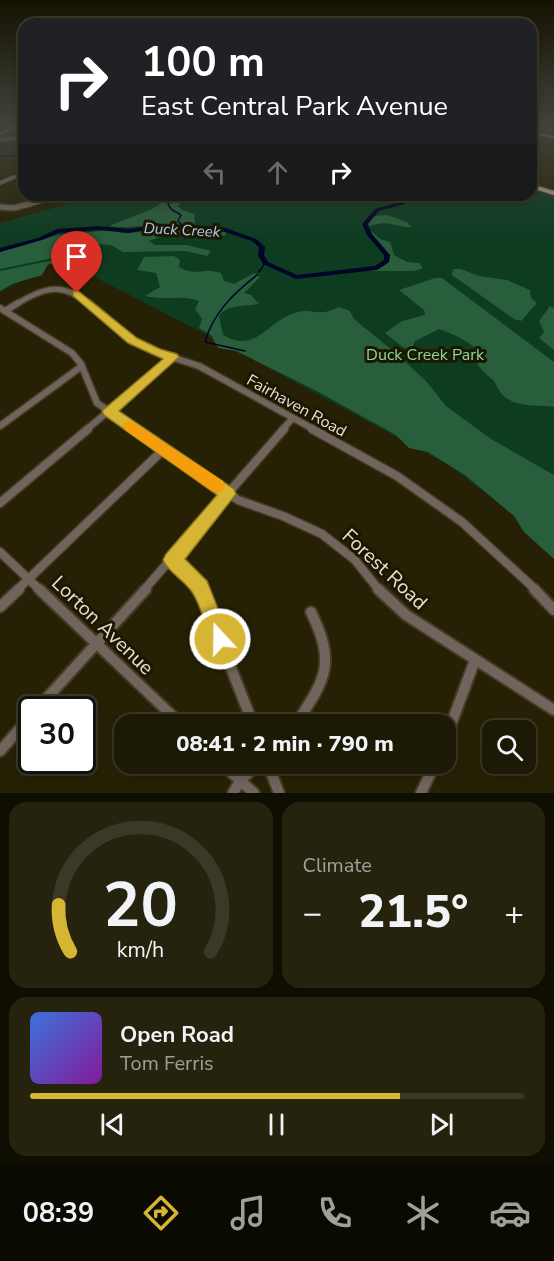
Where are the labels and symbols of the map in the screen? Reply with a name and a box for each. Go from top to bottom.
water label: Duck Creek [143,218,221,242]
pin [51,231,102,293]
park label: Duck Creek Park [366,344,485,366]
street label: Fairhaven Road [243,369,350,442]
street label: Forest Road [336,523,433,616]
street label: Lorton Avenue [46,570,160,681]
position arrow [188,607,252,671]
speed limit sign: 30 [18,696,96,774]

